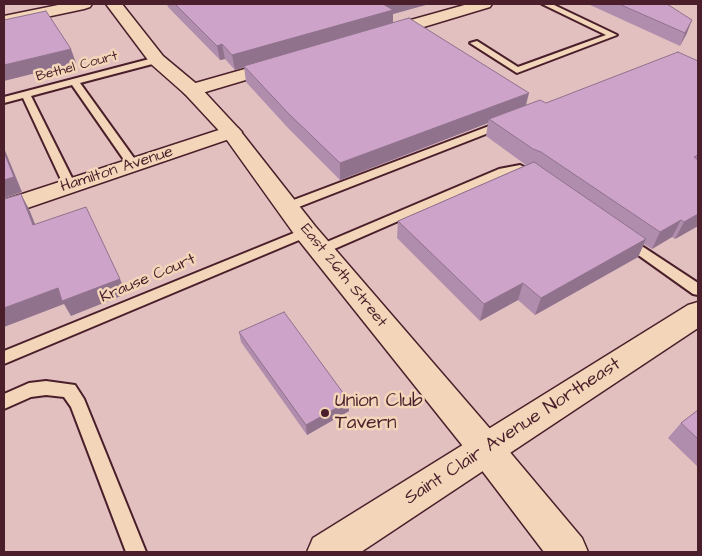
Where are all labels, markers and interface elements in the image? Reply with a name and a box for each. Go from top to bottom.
street label: Bethel Court [34,48,120,86]
street label: Hamilton Avenue [58,143,176,197]
street label: East 26th Street [295,220,391,332]
street label: Krause Court [97,250,199,308]
street label: Saint Clair Avenue Northeast [401,353,625,511]
place label: Union Club Tavern [335,391,423,435]
marker: Union Club Tavern [319,407,331,419]

